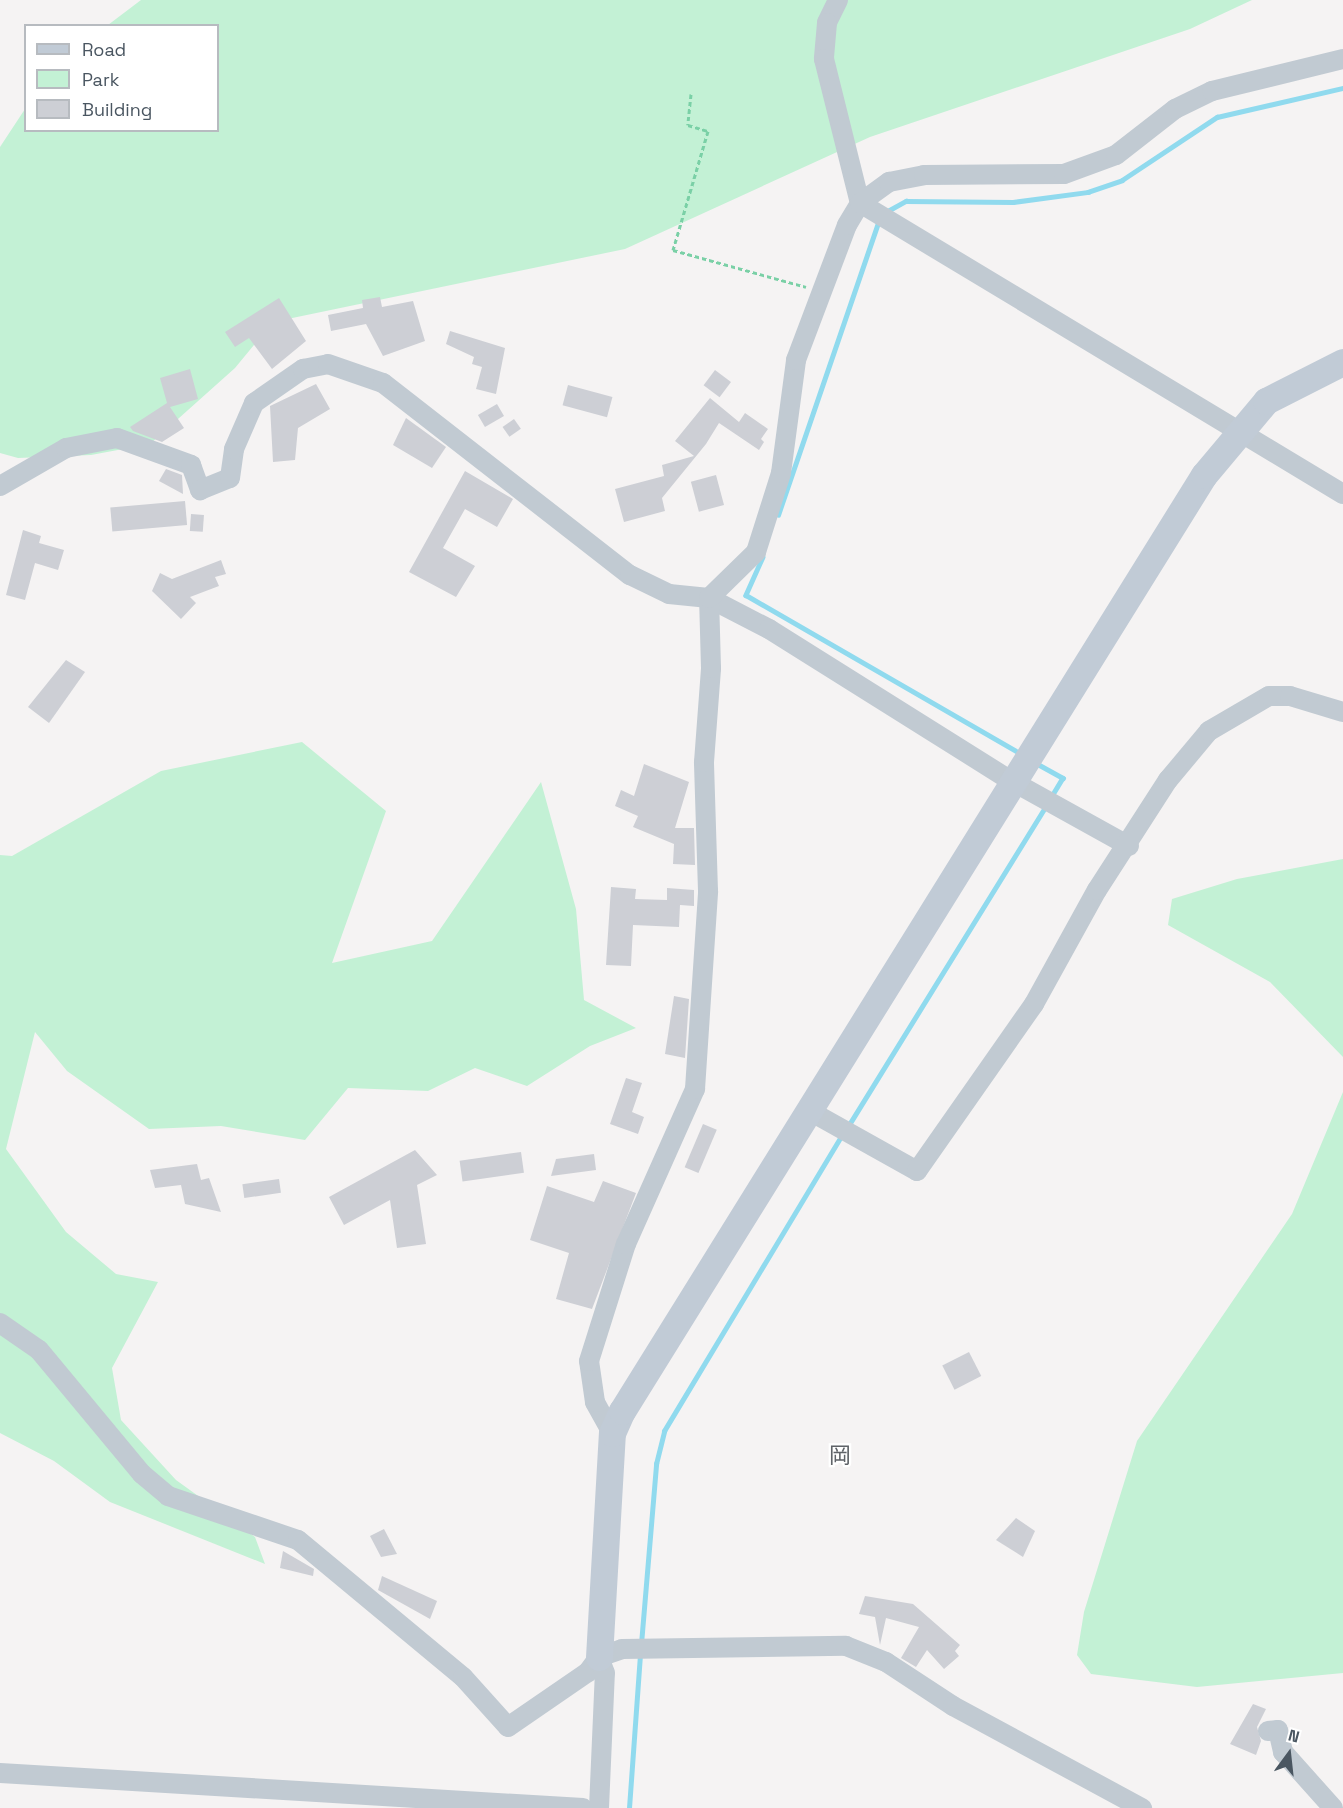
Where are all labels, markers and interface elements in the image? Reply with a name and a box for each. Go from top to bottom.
legend [24,24,219,132]
text: Road [82,38,126,61]
text: Park [82,68,119,91]
text: Building [82,98,152,121]
district label: 岡 [829,1443,851,1469]
north arrow [1259,1724,1319,1784]
text: N [1286,1725,1302,1748]

